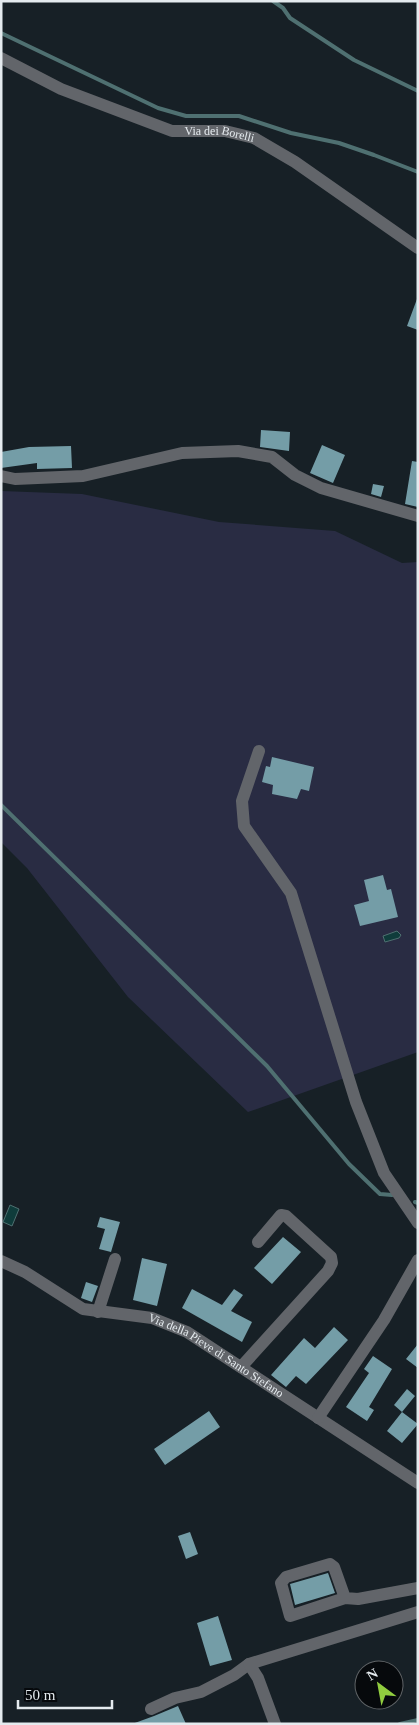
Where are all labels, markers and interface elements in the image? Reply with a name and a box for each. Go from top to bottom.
street label: Via dei Borelli [184,123,257,145]
street label: Via della Pieve di Santo Stefano [146,1310,286,1400]
north arrow [354,1660,404,1710]
text: N [364,1665,381,1683]
scale bar [18,1678,111,1710]
text: 50 m [25,1687,56,1703]

